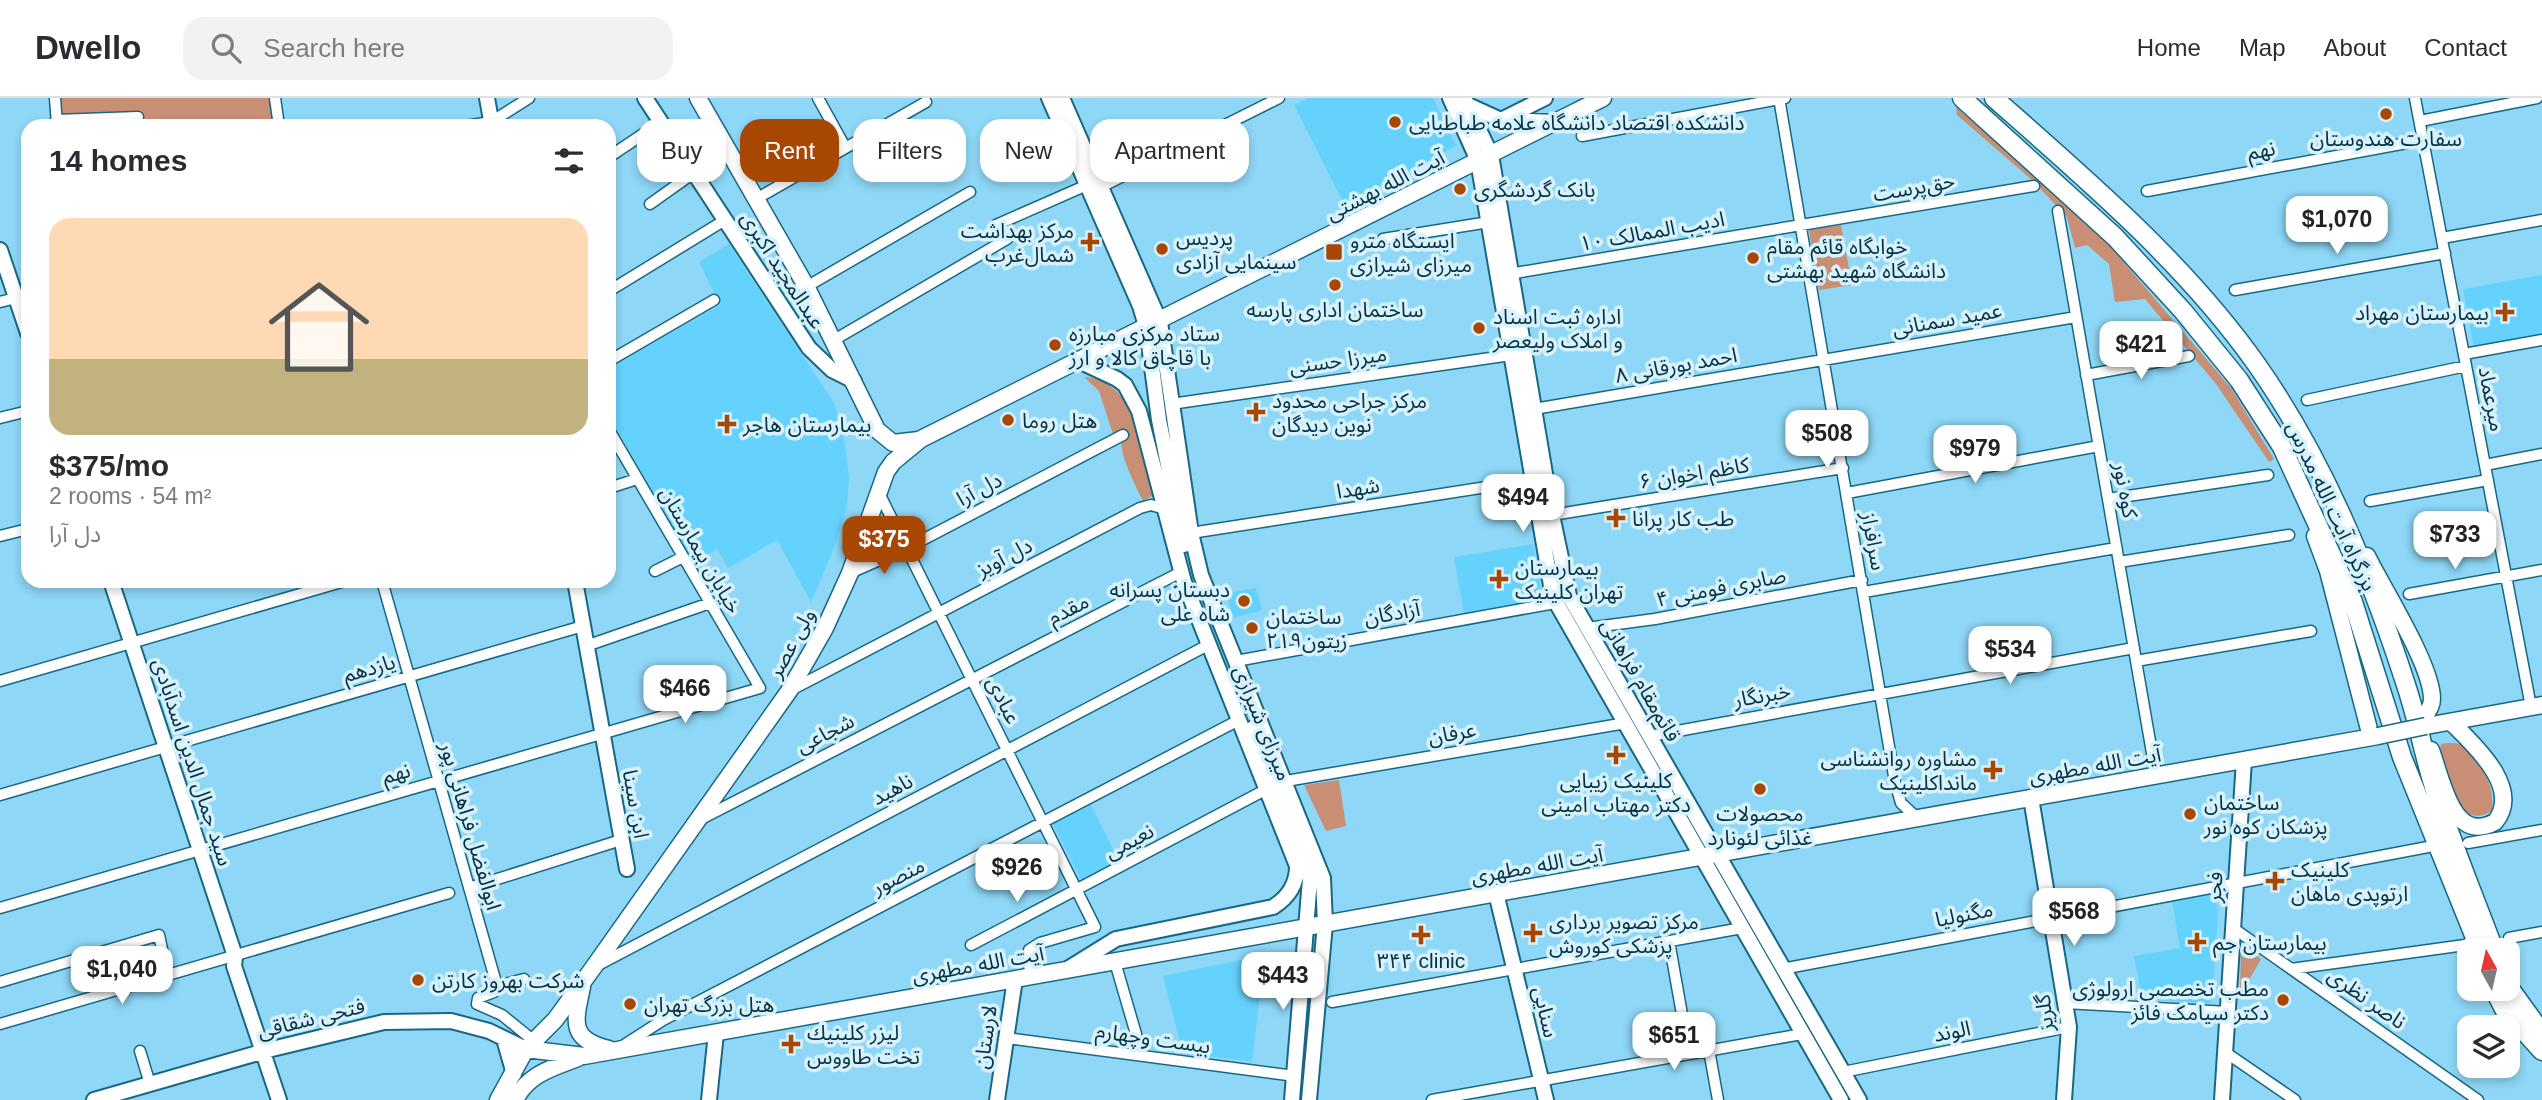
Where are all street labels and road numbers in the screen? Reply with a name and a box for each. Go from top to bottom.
street label: نهم [2245,136,2278,168]
street label: آیت الله بهشتی [1322,145,1449,226]
street label: حق‌پرست [1871,168,1957,208]
street label: عبدالمجید اکبری [736,207,829,333]
street label: ادیب الممالک ۱۰ [1578,207,1726,256]
street label: عمید سمنانی [1891,298,2004,341]
street label: میرزا حسنی [1288,342,1388,379]
street label: احمد بورقانی ۸ [1613,343,1739,388]
street label: میرعماد [2473,365,2510,434]
street label: بزرگراه آیت الله مدرس [2282,418,2381,595]
street label: کاظم اخوان ۶ [1637,453,1752,497]
street label: کوه نور [2109,459,2142,520]
street label: دل آرا [953,468,1006,511]
street label: شهدا [1335,473,1381,504]
street label: خیابان بیمارستان [655,483,746,618]
street label: سرافراز [1856,509,1890,572]
street label: دل آویز [971,533,1036,582]
street label: صابری فومنی ۴ [1654,563,1788,612]
street label: مقدم [1044,589,1095,633]
street label: آزادگان [1362,597,1423,630]
street label: ولی عصر [762,605,820,683]
street label: قائم‌مقام فراهانی [1592,615,1685,748]
street label: یازدهم [340,650,399,690]
street label: سید جمال الدین اسدآبادی [148,655,237,869]
street label: میرزای شیرازی [1229,662,1296,784]
street label: عبادی [982,673,1025,728]
street label: خبرنگار [1731,679,1792,712]
street label: شجاعی [792,709,858,758]
street label: عرفان [1426,717,1478,749]
street label: ابوالفضل فراهانی پور [434,738,506,913]
street label: آیت الله مطهری [2027,742,2164,789]
street label: نهم [379,758,414,792]
street label: ابن سینا [618,768,653,840]
street label: ناهید [868,769,916,809]
street label: نعیمی [1101,819,1158,864]
street label: آیت الله مطهری [1469,842,1606,889]
street label: منصور [867,853,929,900]
street label: فجر [2201,871,2228,904]
street label: مگنولیا [1933,897,1995,932]
street label: آیت الله مطهری [910,941,1047,988]
street label: ناصر نظری [2323,963,2410,1034]
street label: سنایی [1528,984,1563,1040]
street label: گلریز [2031,993,2058,1034]
street label: فتحی شقاقی [255,994,367,1043]
street label: لارستان [969,1004,1002,1070]
street label: الوند [1932,1016,1973,1047]
street label: بیست وچهارم [1093,1019,1212,1062]

